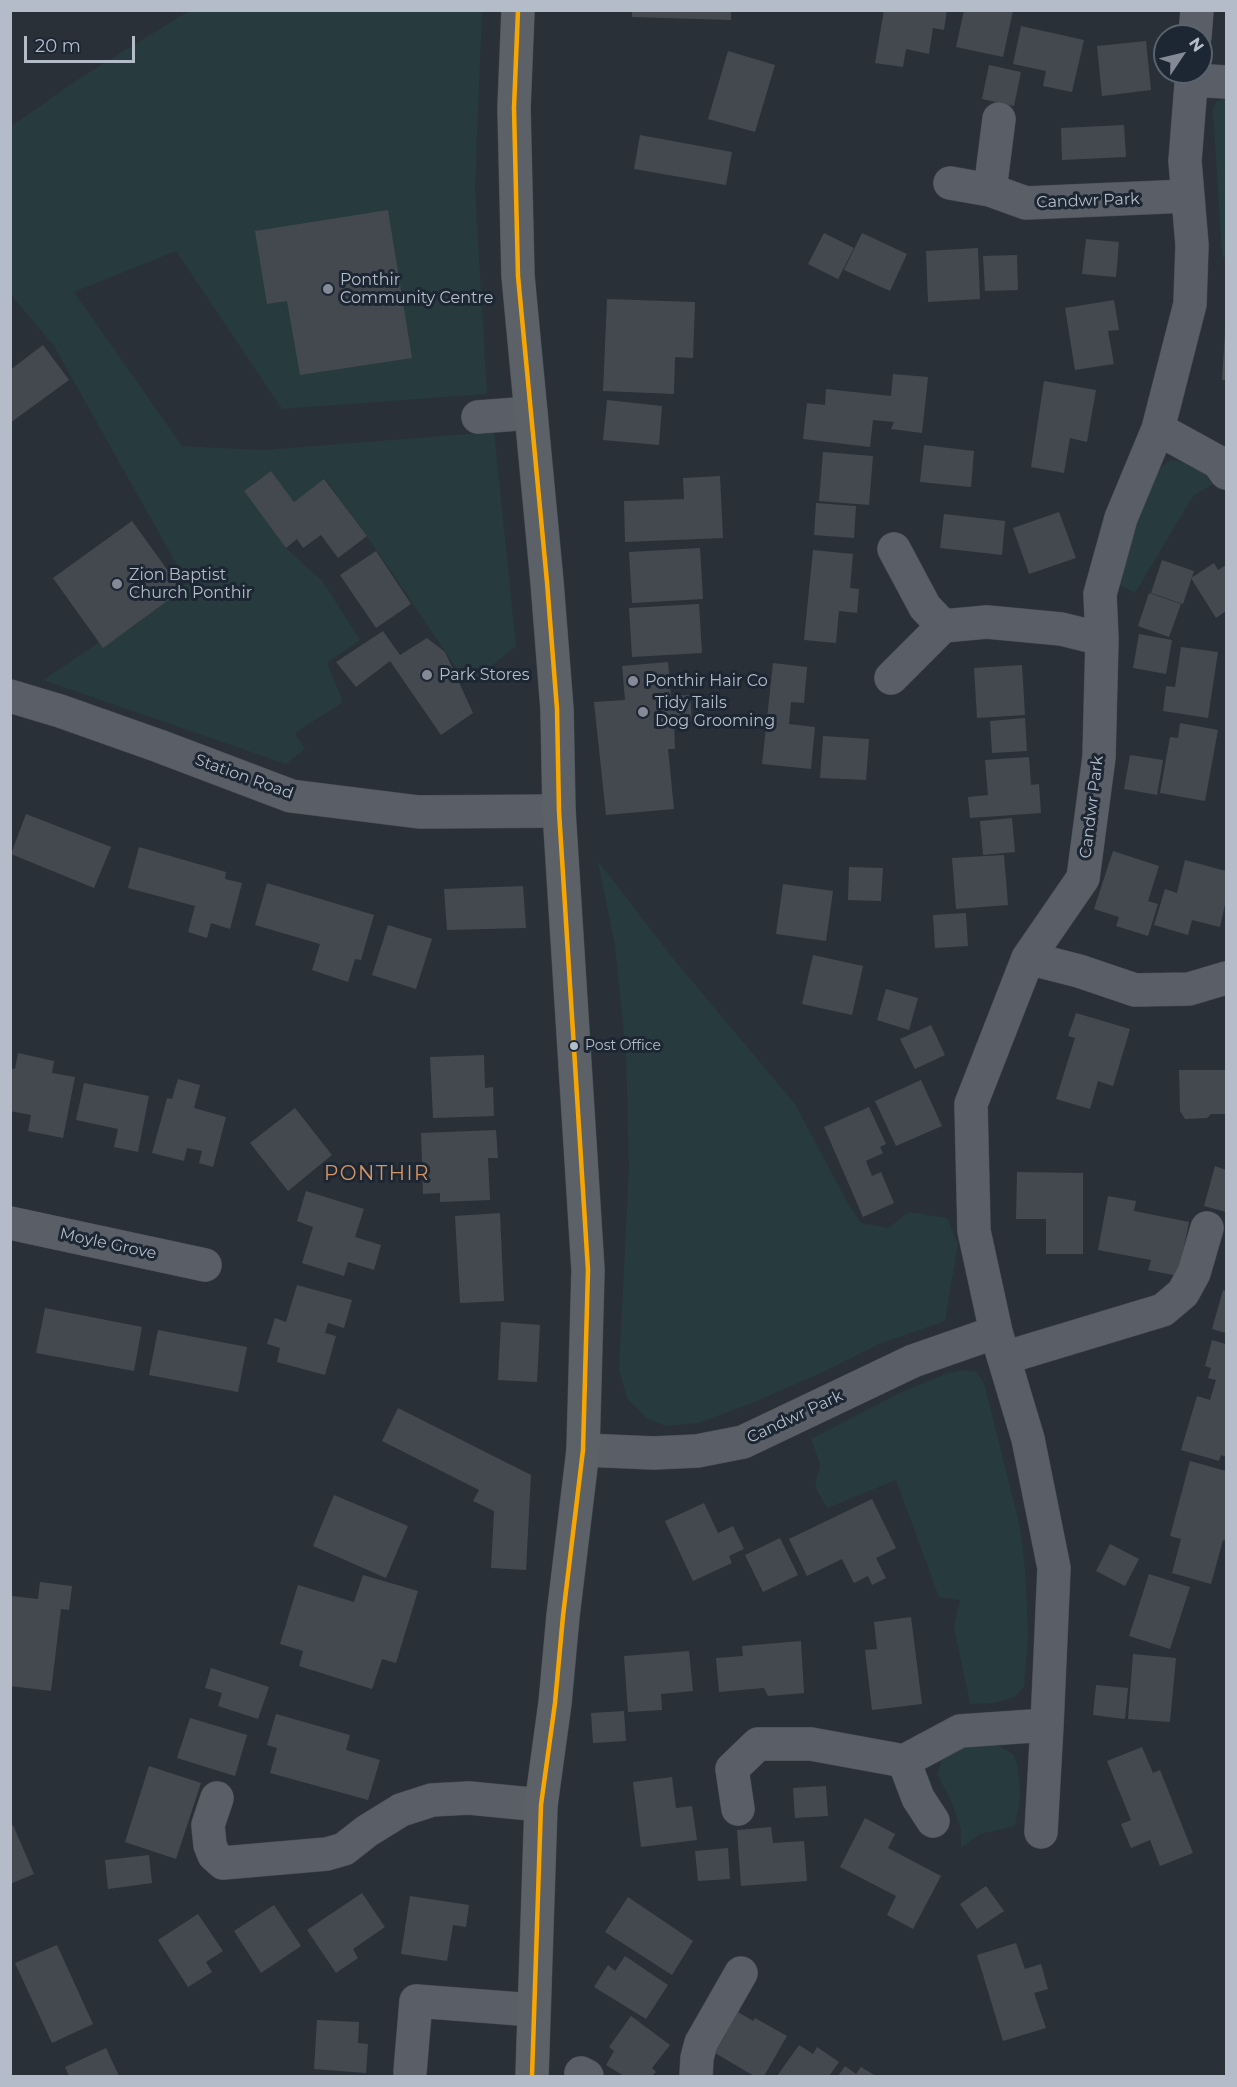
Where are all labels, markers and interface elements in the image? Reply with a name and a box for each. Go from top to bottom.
scale bar [27,24,138,62]
north arrow [1153,24,1213,84]
text: N [1185,34,1208,55]
text: 20 m [35,35,81,57]
street label: Candwr Park [1036,190,1140,212]
place label: Ponthir Community Centre [340,270,493,308]
marker: Ponthir Community Centre [321,282,335,296]
place label: Zion Baptist Church Ponthir [129,565,252,603]
marker: Zion Baptist Church Ponthir [110,577,124,591]
place label: Park Stores [439,665,529,685]
marker: Park Stores [420,668,434,682]
place label: Ponthir Hair Co [645,671,768,691]
marker: Ponthir Hair Co [626,674,640,688]
place label: Tidy Tails Dog Grooming [655,693,775,731]
marker: Tidy Tails Dog Grooming [636,705,650,719]
street label: Station Road [192,750,296,804]
street label: Candwr Park [1076,754,1108,860]
place label: Post Office [585,1038,661,1054]
marker: Post Office [568,1040,580,1052]
district label: PONTHIR [324,1162,430,1186]
street label: Moyle Grove [58,1224,158,1264]
street label: Candwr Park [744,1386,846,1448]

